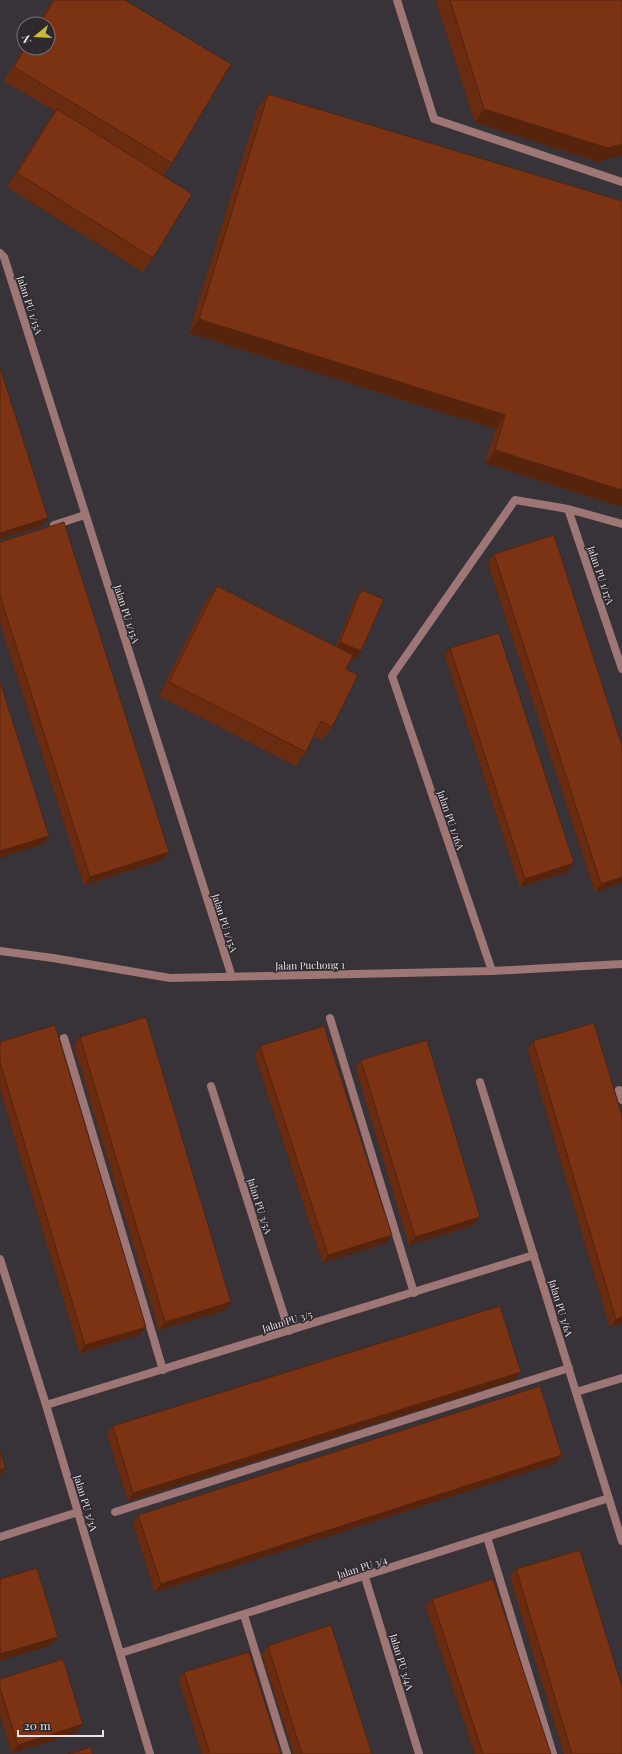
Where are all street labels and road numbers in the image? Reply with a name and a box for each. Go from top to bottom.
street label: Jalan PU 1/15A [14,273,46,337]
street label: Jalan PU 1/17A [584,543,618,607]
street label: Jalan PU 1/15A [111,582,143,646]
street label: Jalan PU 1/16A [434,787,468,852]
street label: Jalan PU 1/15A [209,891,241,955]
street label: Jalan Puchong 1 [274,957,345,973]
street label: Jalan PU 3/5A [244,1175,276,1236]
street label: Jalan PU 3/6A [545,1277,577,1339]
street label: Jalan PU 3/5 [259,1307,314,1336]
street label: Jalan PU 3/3A [70,1472,101,1534]
street label: Jalan PU 3/4 [334,1552,389,1582]
street label: Jalan PU 3/4A [386,1631,417,1693]

